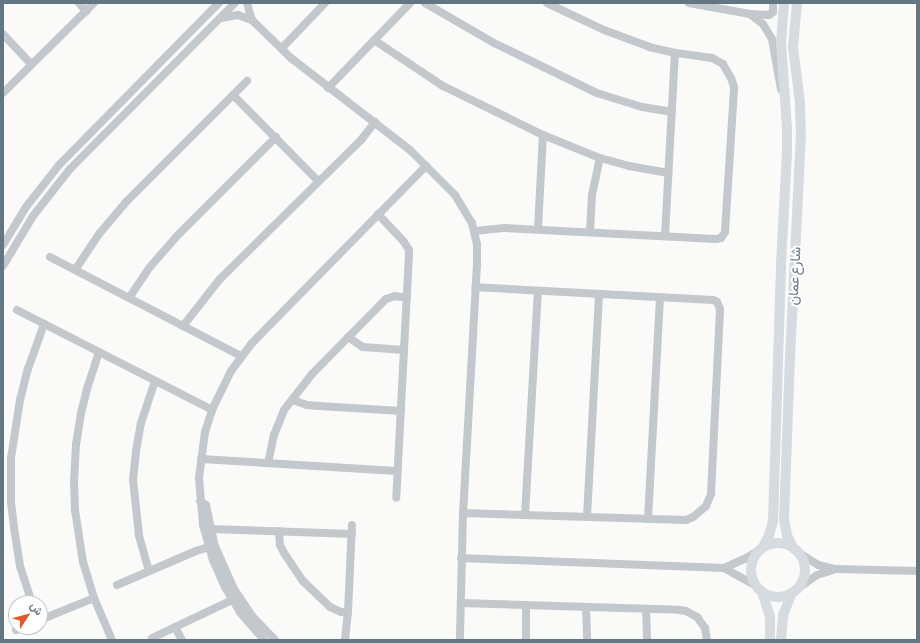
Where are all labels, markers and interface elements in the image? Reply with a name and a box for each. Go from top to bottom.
street label: شارع عمان [784,246,804,306]
north arrow [8,595,48,635]
text: ش [28,600,46,617]

